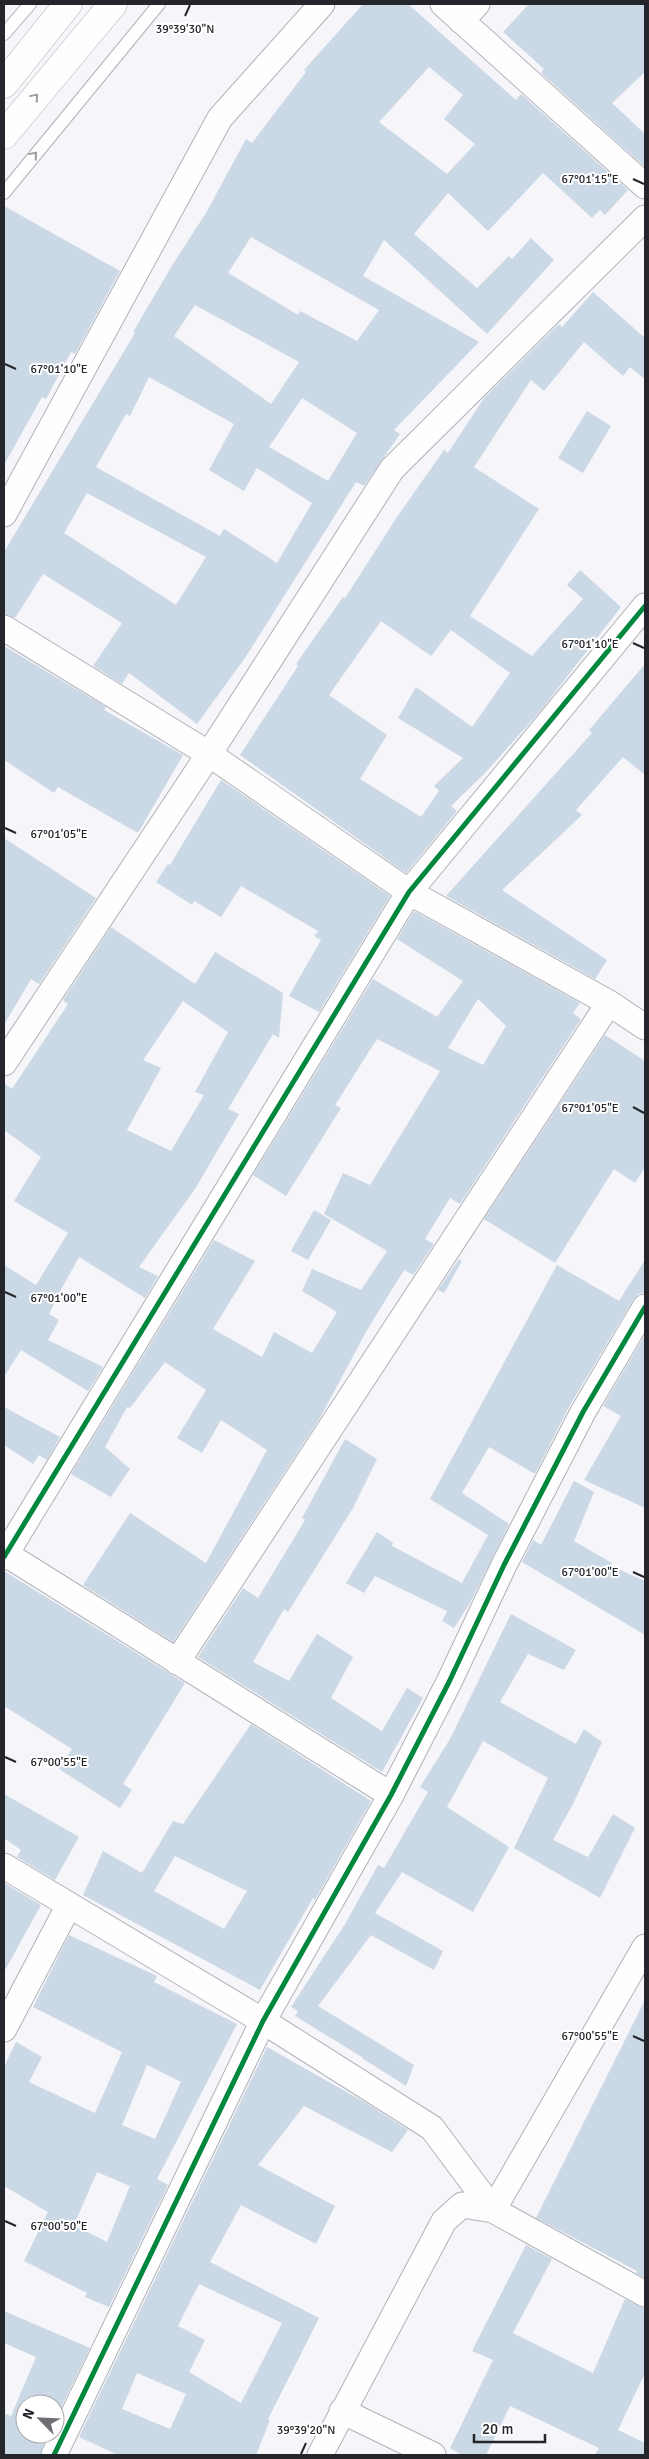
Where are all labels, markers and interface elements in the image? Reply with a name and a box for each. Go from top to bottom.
text: 39°39'30"N [156,22,214,37]
one-way arrow [29,94,38,103]
one-way arrow [28,152,36,161]
text: 67°01'15"E [561,172,619,187]
text: 67°01'10"E [30,362,88,377]
text: 67°01'10"E [561,637,619,652]
text: 67°01'05"E [30,827,88,842]
text: 67°01'05"E [561,1101,619,1116]
text: 67°01'00"E [30,1291,88,1306]
text: 67°01'00"E [561,1565,619,1580]
text: 67°00'55"E [30,1755,88,1770]
text: 67°00'55"E [561,2029,619,2044]
text: 67°00'50"E [30,2219,88,2234]
north arrow [15,2394,65,2444]
text: N [19,2406,38,2422]
scale bar [474,2412,545,2444]
text: 20 m [482,2420,513,2438]
text: 39°39'20"N [277,2423,335,2438]

